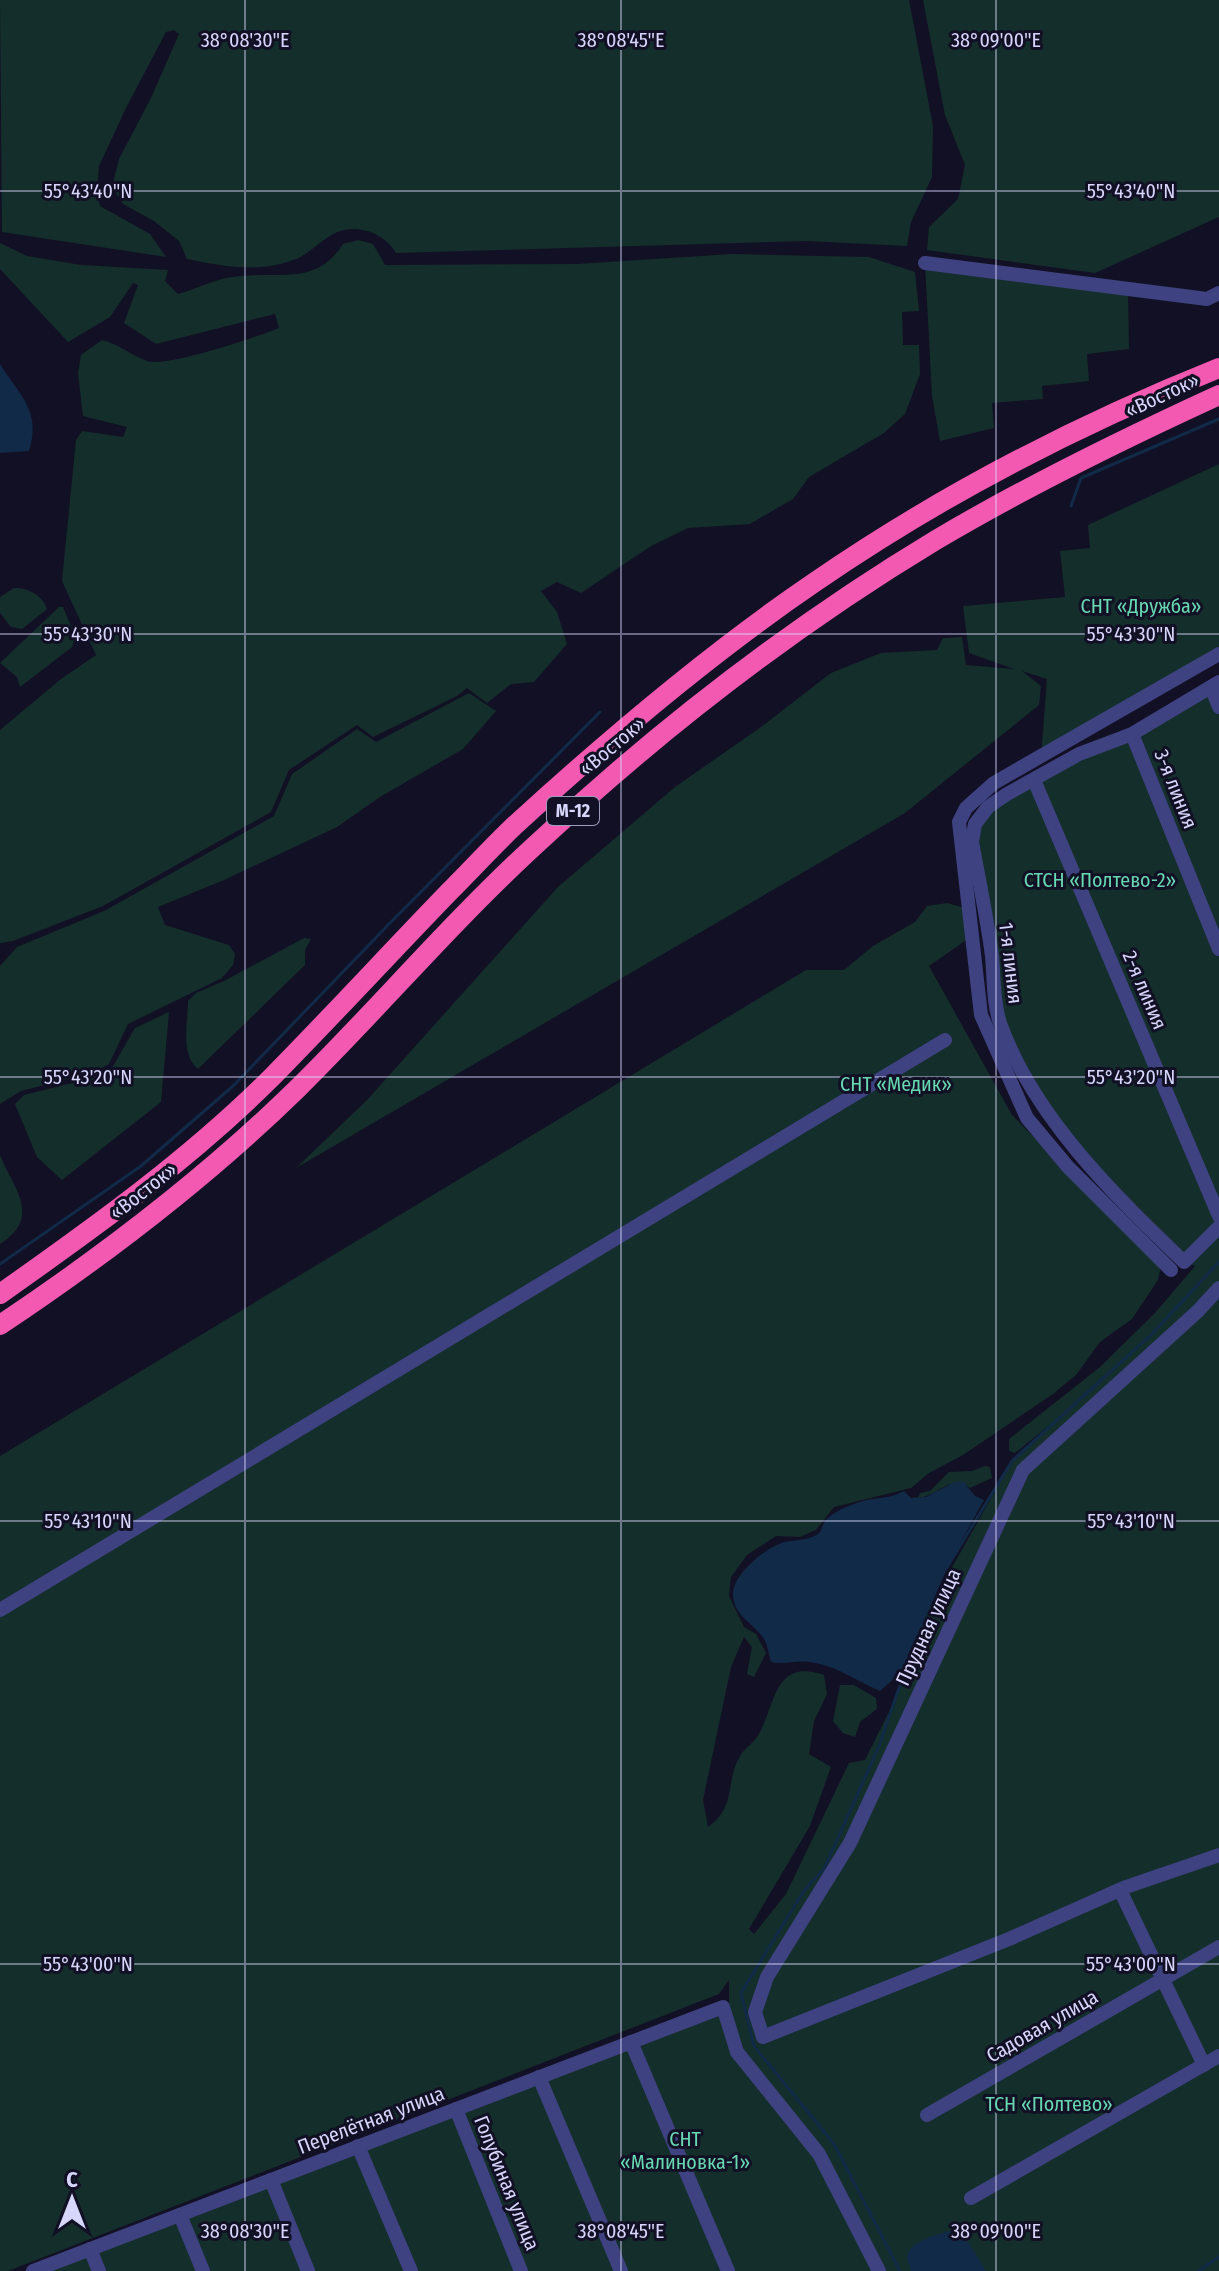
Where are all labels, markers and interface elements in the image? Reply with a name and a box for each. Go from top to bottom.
text: 38°08'30"E [201,28,289,52]
text: 38°08'45"E [578,28,664,52]
text: 38°09'00"E [951,28,1041,52]
text: 55°43'40"N [44,179,132,203]
text: 55°43'40"N [1087,179,1175,203]
street label: «Восток» [1121,367,1203,423]
park label: СНТ «Дружба» [1081,594,1202,618]
text: 55°43'30"N [44,622,132,646]
text: 55°43'30"N [1087,622,1175,646]
street label: «Восток» [574,711,650,781]
street label: 3-я линия [1149,746,1203,832]
road number: М-12 [547,797,599,825]
park label: СТСН «Полтево-2» [1024,868,1176,892]
street label: 1-я линия [994,921,1028,1005]
street label: 2-я линия [1118,947,1172,1033]
text: 55°43'20"N [44,1065,132,1089]
text: 55°43'20"N [1087,1065,1175,1089]
park label: СНТ «Медик» [840,1072,952,1096]
street label: «Восток» [104,1157,182,1225]
text: 55°43'10"N [44,1509,132,1533]
text: 55°43'10"N [1087,1509,1175,1533]
street label: Прудная улица [890,1565,966,1689]
text: 55°43'00"N [43,1952,133,1976]
text: 55°43'00"N [1086,1952,1176,1976]
street label: Садовая улица [982,1984,1102,2068]
street label: Перелётная улица [294,2081,448,2159]
park label: ТСН «Полтево» [985,2092,1113,2116]
street label: Голубиная улица [469,2112,545,2254]
park label: СНТ «Малиновка-1» [620,2127,750,2174]
north arrow [32,2159,112,2239]
text: С [66,2166,78,2193]
text: 38°08'30"E [201,2219,289,2243]
text: 38°08'45"E [578,2219,664,2243]
text: 38°09'00"E [951,2219,1041,2243]

